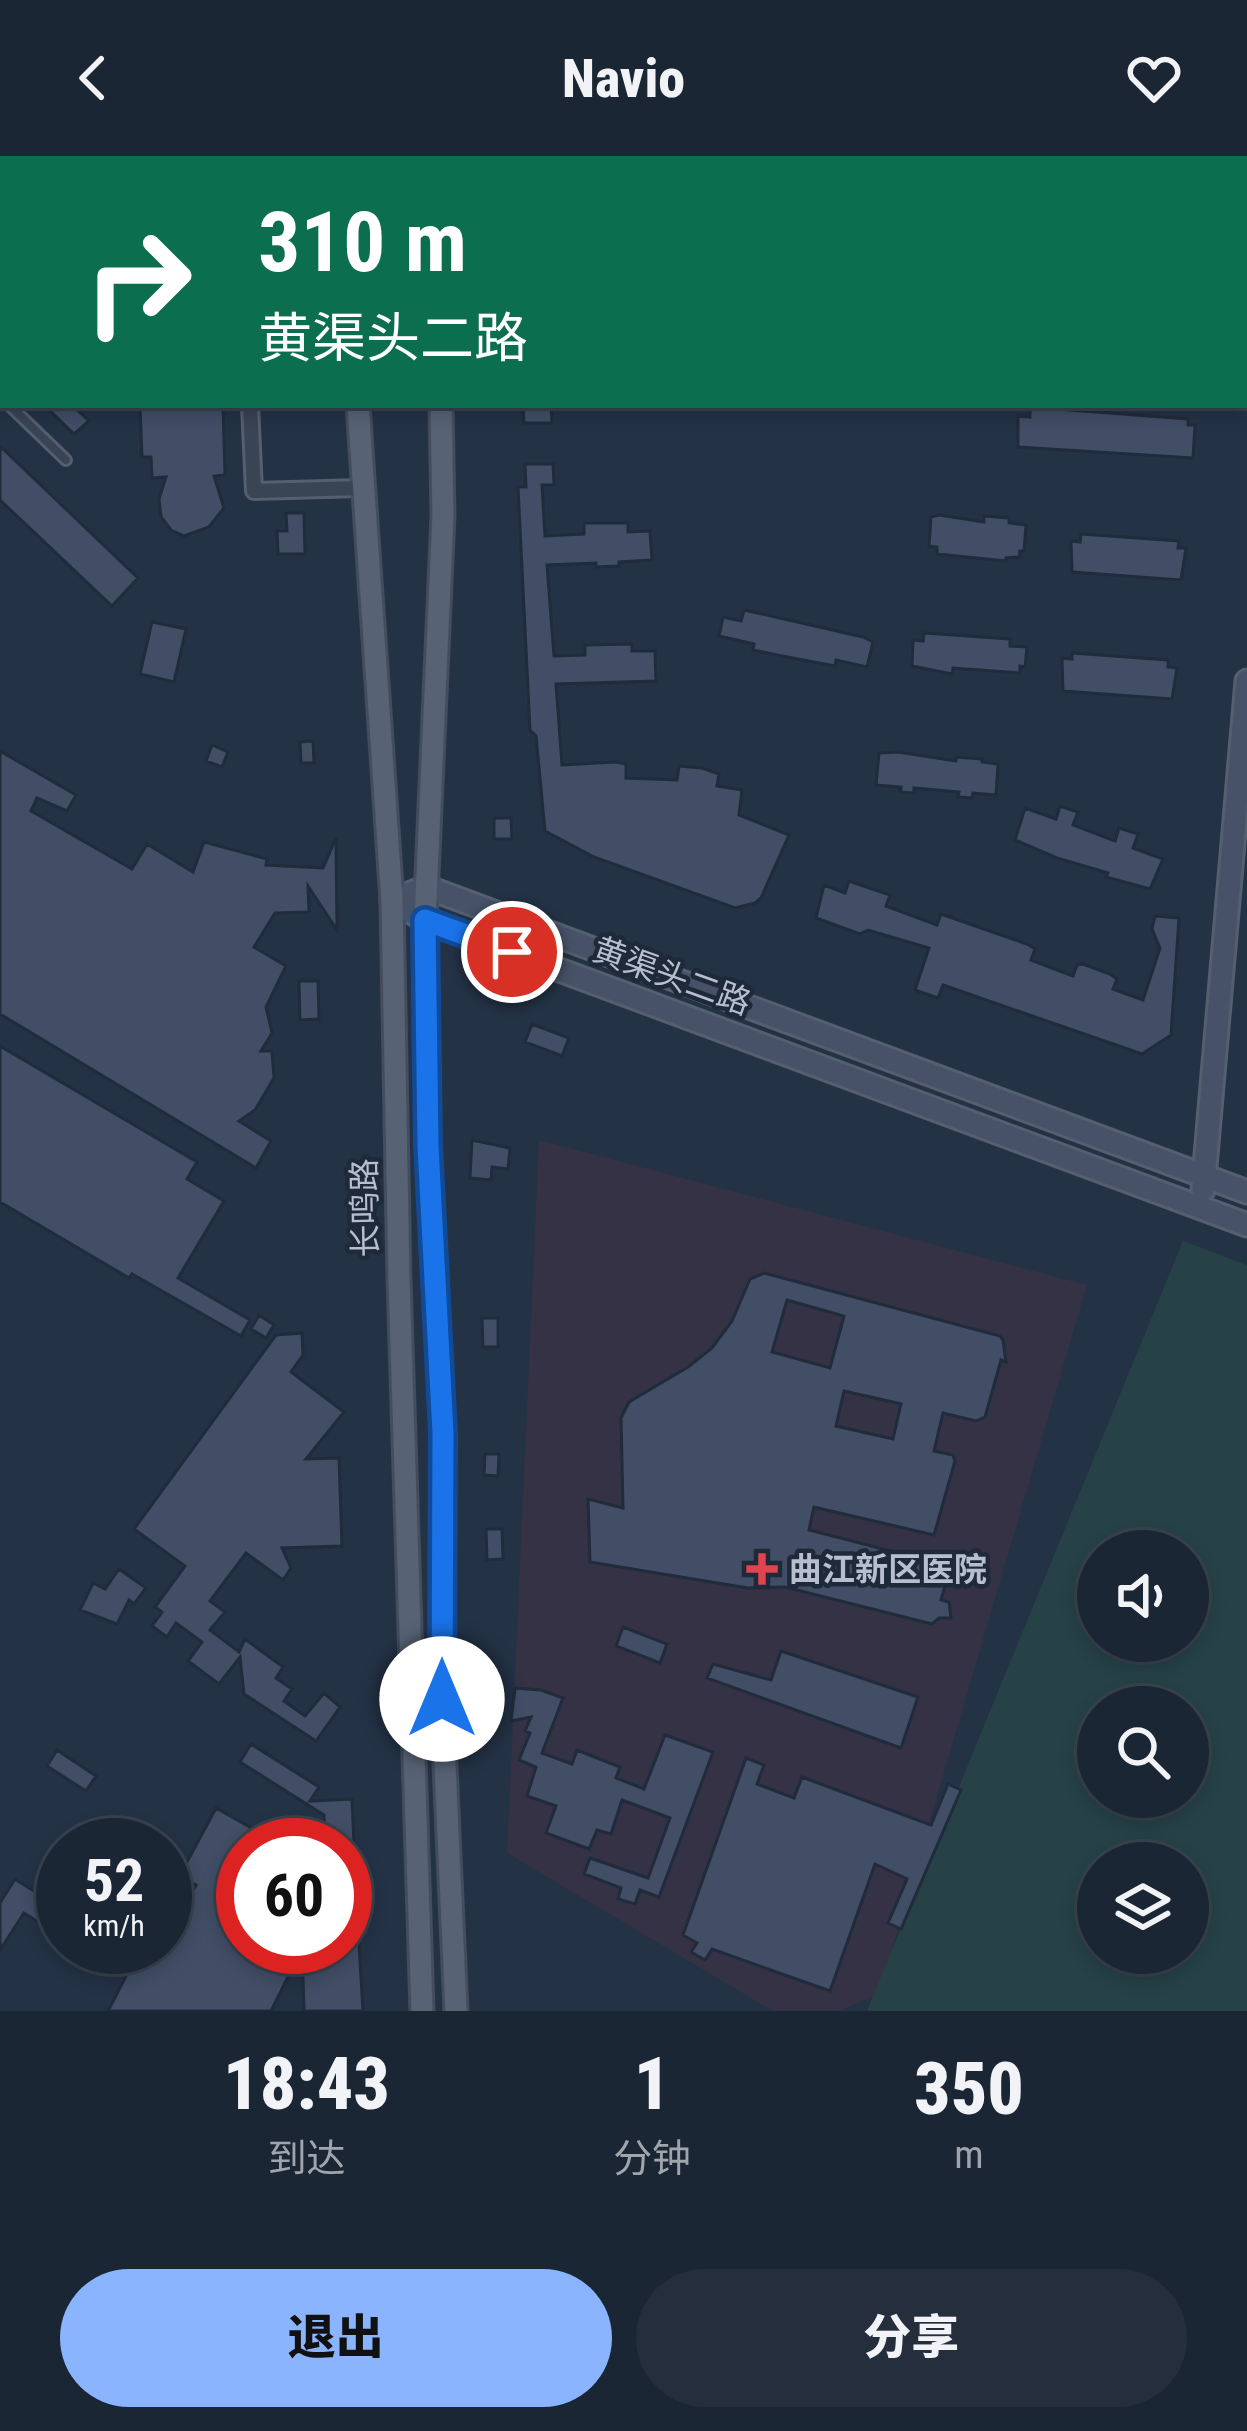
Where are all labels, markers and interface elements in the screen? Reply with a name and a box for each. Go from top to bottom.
icon: back [60,45,126,111]
icon: heart [1121,45,1187,111]
text: Navio [562,47,685,110]
text: 310 m [258,193,467,292]
icon: right [60,204,216,360]
text: 黄渠头二路 [258,307,528,370]
pin [461,901,563,1003]
icon: arrive [479,919,545,985]
street label: 黄渠头二路 [588,929,756,1023]
street label: 长鸣路 [345,1158,385,1258]
map controls [1077,1530,1209,1974]
button: sound [1077,1530,1209,1662]
place label: 曲江新区医院 [789,1550,987,1589]
marker: 曲江新区医院 [746,1553,778,1585]
position arrow [379,1636,505,1762]
button: search [1077,1686,1209,1818]
speed limit sign: 60 [216,1818,372,1974]
button: layers [1077,1842,1209,1974]
text: 52 [84,1845,144,1916]
text: km/h [83,1908,145,1943]
text: 18:43 [223,2042,390,2127]
text: 1 [634,2042,670,2127]
text: 350 [914,2047,1024,2132]
text: m [954,2132,984,2178]
text: 到达 [267,2136,345,2182]
text: 分钟 [613,2136,691,2182]
button: 退出 [60,2269,612,2407]
button: 分享 [636,2269,1187,2407]

